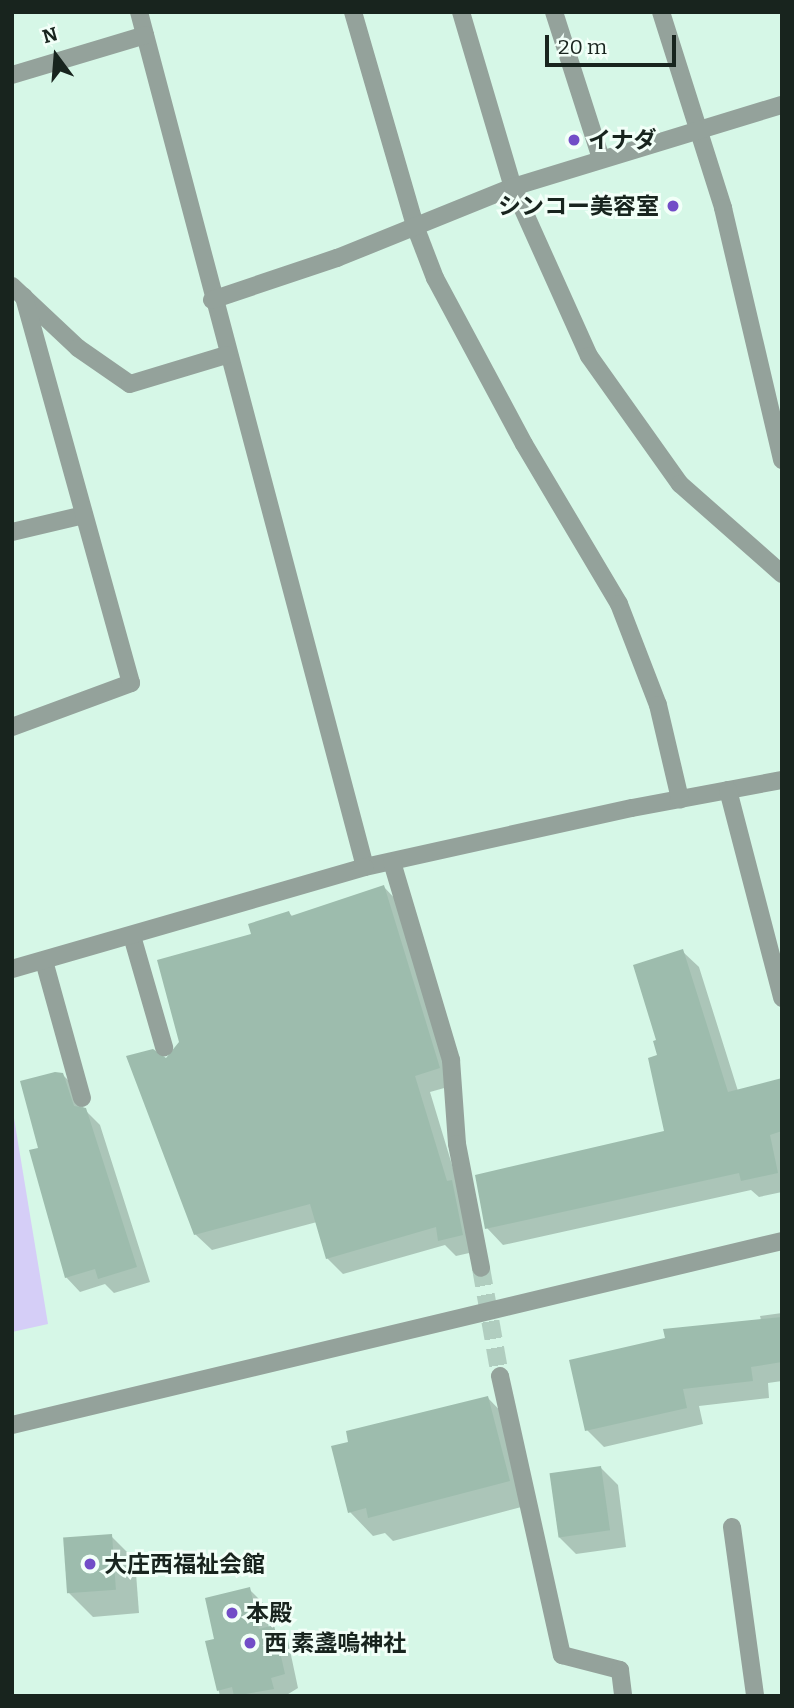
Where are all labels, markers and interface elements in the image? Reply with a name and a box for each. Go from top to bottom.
north arrow [21,21,91,91]
scale bar [549,21,680,65]
text: N [40,22,60,48]
text: 20 m [558,34,607,60]
place label: イナダ [588,126,657,154]
marker: イナダ [566,132,582,148]
place label: シンコー美容室 [498,192,659,220]
marker: シンコー美容室 [665,198,681,214]
place label: 大庄西福祉会館 [104,1550,265,1578]
marker: 大庄西福祉会館 [82,1556,98,1572]
place label: 本殿 [246,1599,292,1627]
marker: 本殿 [224,1605,240,1621]
place label: 西 素盞嗚神社 [264,1629,406,1657]
marker: 西 素盞嗚神社 [242,1635,258,1651]

